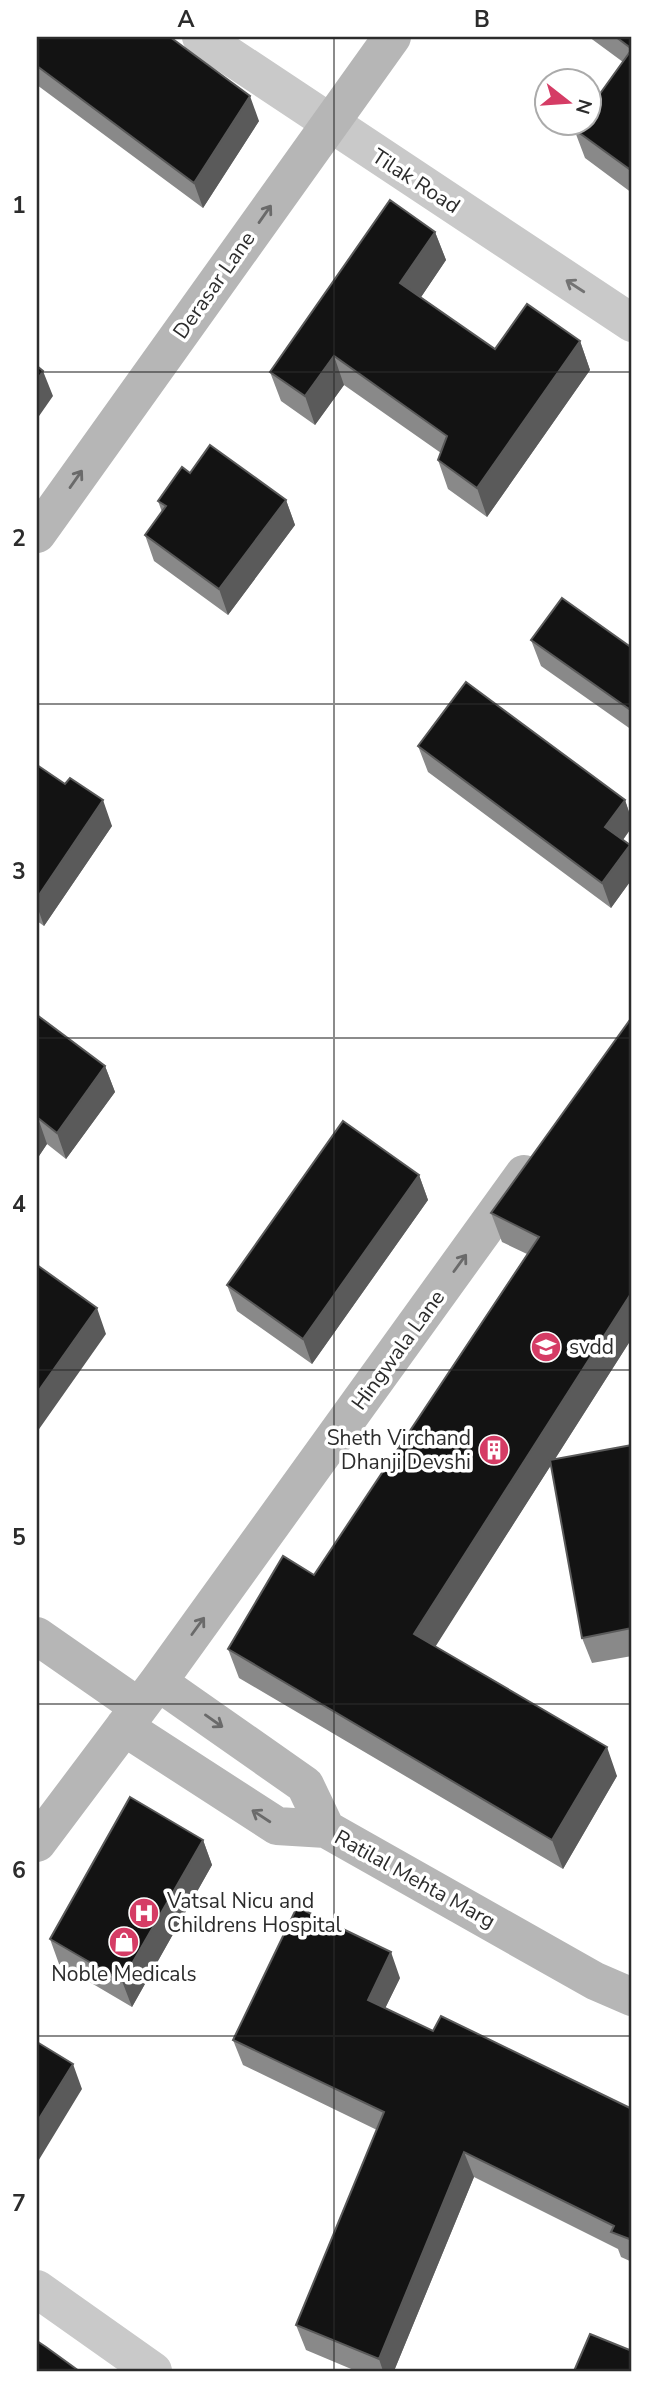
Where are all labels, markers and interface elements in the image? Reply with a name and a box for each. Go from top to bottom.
text: A [177,4,195,35]
text: B [474,4,490,35]
north arrow [532,66,602,136]
text: N [569,96,598,117]
street label: Tilak Road [367,142,465,220]
text: 1 [12,190,26,221]
one-way arrow [258,205,272,224]
street label: Derasar Lane [167,226,261,344]
one-way arrow [566,278,585,293]
one-way arrow [69,470,83,489]
text: 2 [12,523,26,554]
text: 3 [12,856,26,887]
text: 4 [12,1189,26,1220]
one-way arrow [453,1254,467,1273]
street label: Hingwala Lane [345,1284,451,1416]
school or university icon: svdd [529,1330,563,1364]
place label: svdd [569,1333,614,1361]
place label: Sheth Virchand Dhanji Devshi [327,1424,471,1476]
building icon: Sheth Virchand Dhanji Devshi [477,1433,511,1467]
text: 5 [12,1522,26,1553]
one-way arrow [190,1617,205,1636]
one-way arrow [204,1714,223,1728]
one-way arrow [252,1808,271,1823]
street label: Ratilal Mehta Marg [329,1823,501,1935]
text: 6 [12,1855,26,1886]
place label: Vatsal Nicu and Childrens Hospital [166,1887,343,1939]
hospital icon: Vatsal Nicu and Childrens Hospital [127,1896,161,1930]
shop icon: Noble Medicals [107,1925,141,1959]
place label: Noble Medicals [51,1960,197,1988]
text: 7 [12,2188,26,2219]

